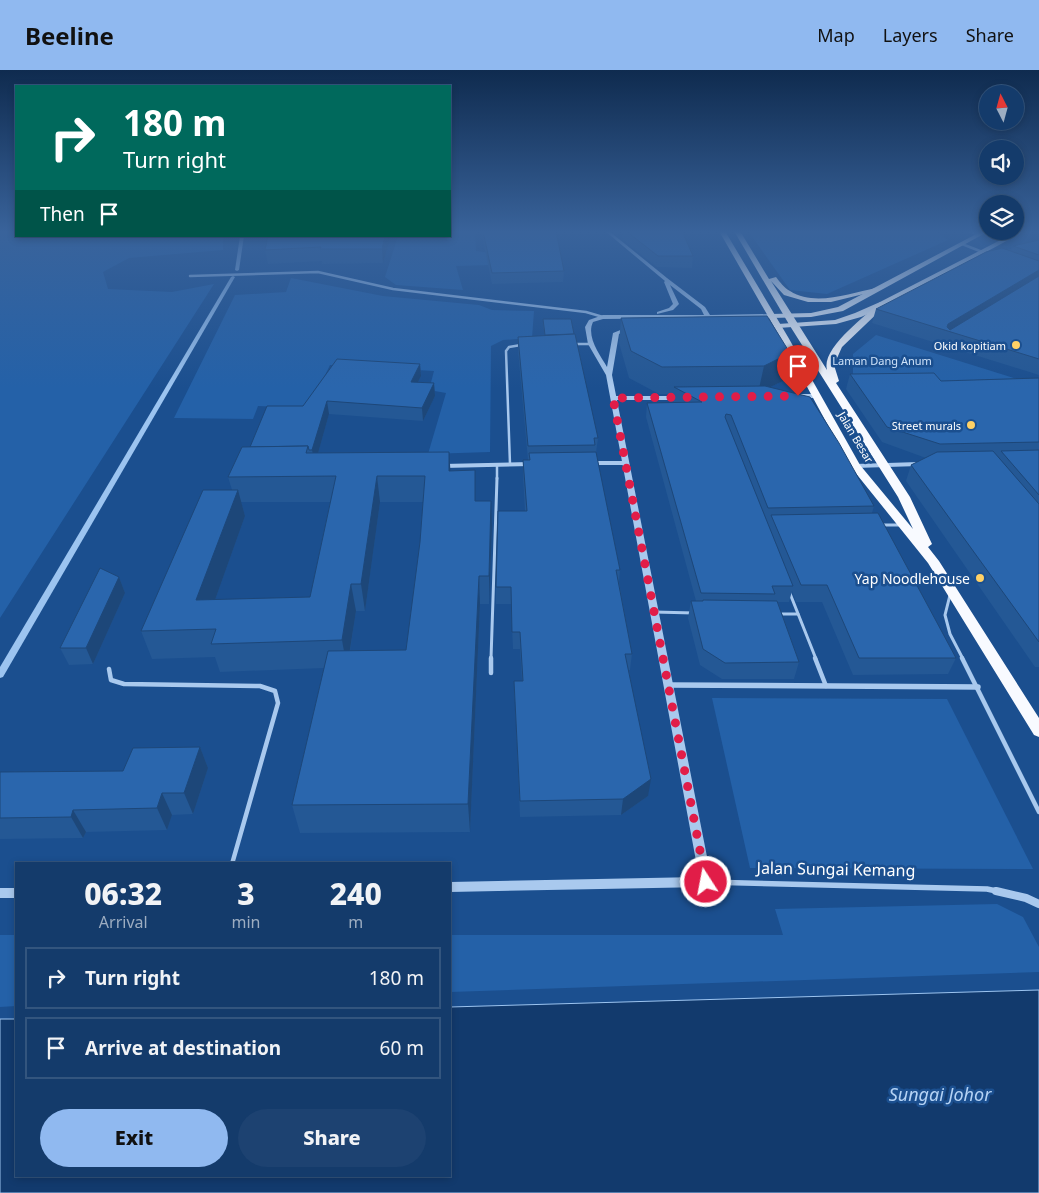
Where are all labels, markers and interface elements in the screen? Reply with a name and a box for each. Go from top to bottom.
text: Beeline [25,19,114,52]
text: Map [817,23,855,47]
text: Layers [883,23,938,47]
text: Share [966,23,1014,47]
north arrow [979,85,1024,130]
map controls [979,85,1024,240]
text: 180 m [123,99,226,146]
icon: right [40,105,105,170]
button: sound [979,140,1024,185]
text: Turn right [123,144,226,174]
button: layers [979,195,1024,240]
icon: arrive [95,200,123,228]
text: Then [40,201,85,227]
place label: Okid kopitiam [934,338,1006,353]
marker: Okid kopitiam [1010,339,1022,351]
pin [777,345,819,396]
icon: arrive [784,352,812,380]
park label: Laman Dang Anum [832,353,932,368]
street label: Jalan Besar [834,408,877,466]
place label: Street murals [892,418,961,433]
marker: Street murals [965,419,977,431]
place label: Yap Noodlehouse [855,569,970,588]
marker: Yap Noodlehouse [974,572,986,584]
position arrow [679,855,731,907]
street label: Jalan Sungai Kemang [754,857,916,881]
text: 06:32 [84,873,162,914]
text: 3 [237,873,255,914]
text: 240 [330,873,382,914]
text: Arrival [99,911,148,933]
text: min [231,911,260,933]
text: m [348,911,363,933]
icon: right [42,964,70,992]
text: Turn right [85,965,180,991]
text: 180 m [369,965,424,991]
icon: arrive [42,1034,70,1062]
text: Arrive at destination [85,1035,281,1061]
text: 60 m [380,1035,424,1061]
water label: Sungai Johor [889,1082,992,1106]
button: Exit [40,1109,228,1167]
button: Share [238,1109,426,1167]

